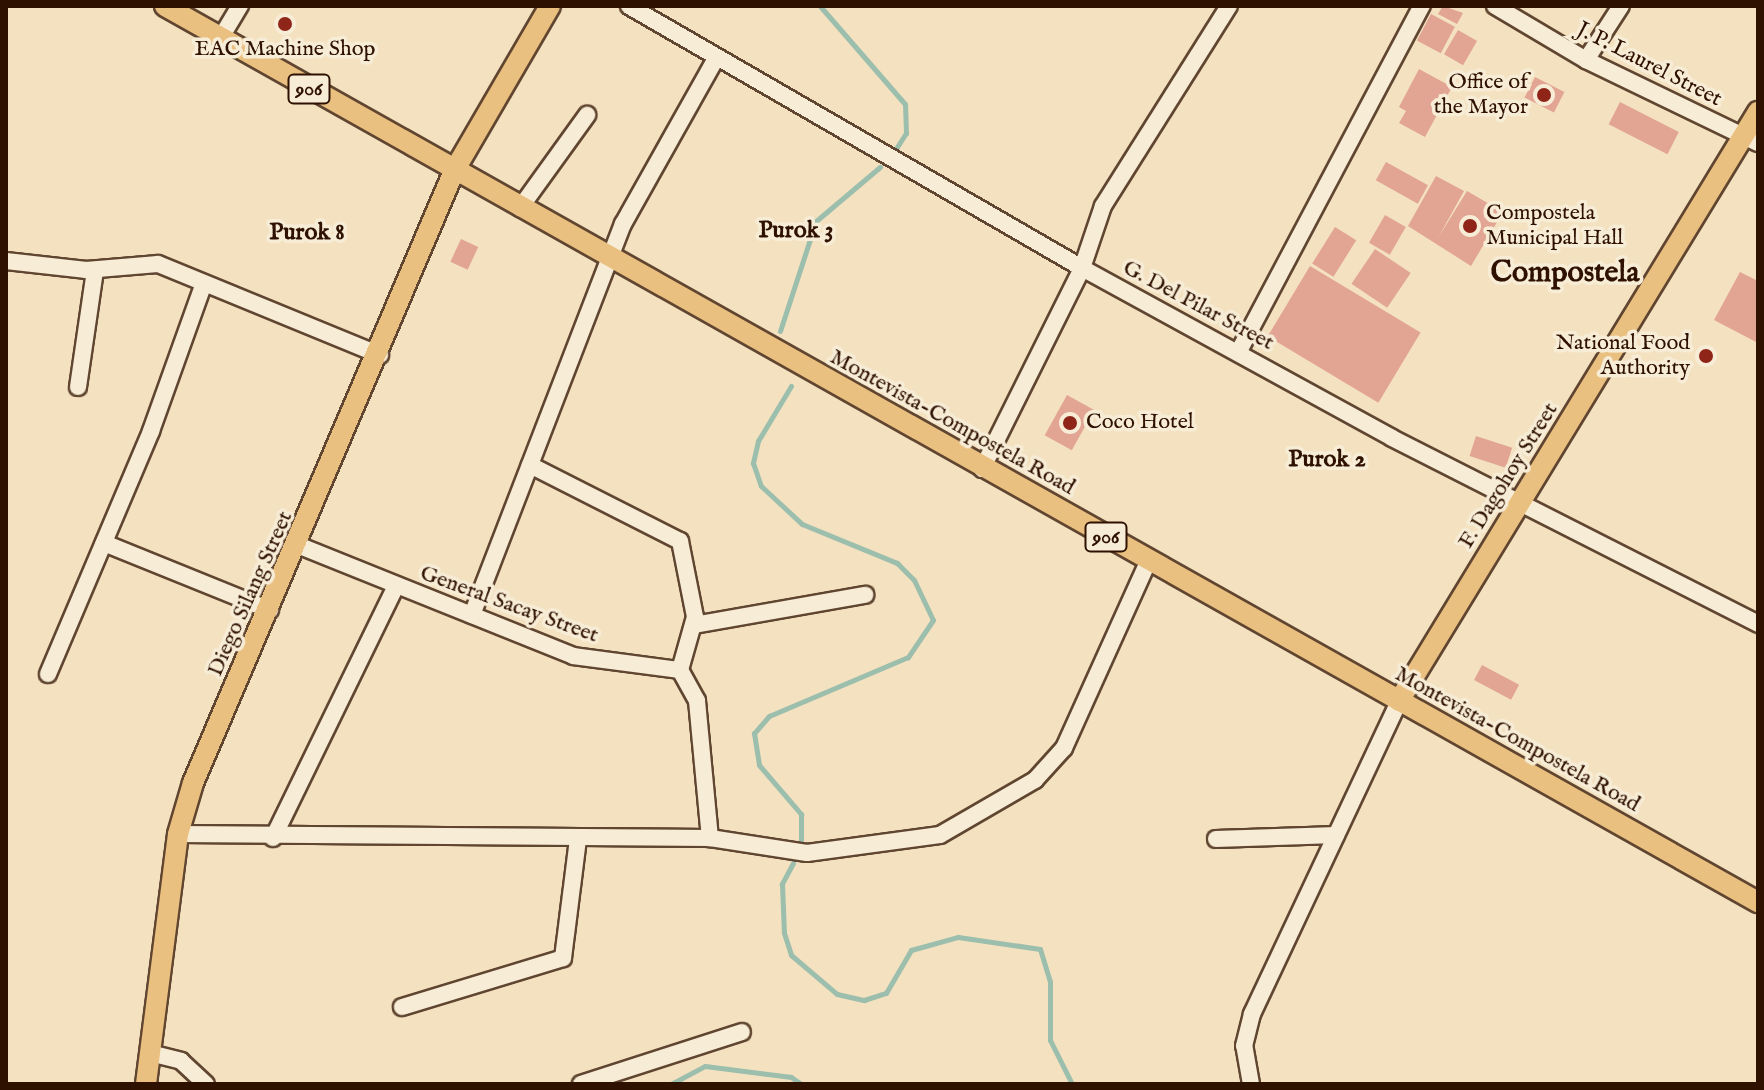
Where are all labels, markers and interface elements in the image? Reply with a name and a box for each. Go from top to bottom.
marker: EAC Machine Shop [276,15,294,33]
street label: J. P. Laurel Street [1572,17,1726,113]
place label: EAC Machine Shop [195,37,375,63]
place label: Office of the Mayor [1434,69,1528,120]
road number: 906 [287,73,331,105]
marker: Office of the Mayor [1535,86,1553,104]
place label: Compostela Municipal Hall [1486,200,1623,252]
district label: Purok 3 [758,217,834,245]
marker: Compostela Municipal Hall [1461,217,1479,235]
district label: Purok 8 [269,219,345,247]
street label: G. Del Pilar Street [1118,255,1278,357]
district label: Compostela [1490,255,1640,291]
place label: National Food Authority [1556,330,1690,382]
street label: Montevista-Compostela Road [825,345,1079,501]
marker: National Food Authority [1697,347,1715,365]
street label: F. Dagohoy Street [1454,398,1564,554]
place label: Coco Hotel [1086,410,1194,436]
marker: Coco Hotel [1061,414,1079,432]
district label: Purok 2 [1288,446,1366,474]
street label: Diego Silang Street [203,507,299,681]
road number: 906 [1084,521,1128,553]
street label: General Sacay Street [416,561,602,649]
street label: Montevista-Compostela Road [1390,662,1644,818]

